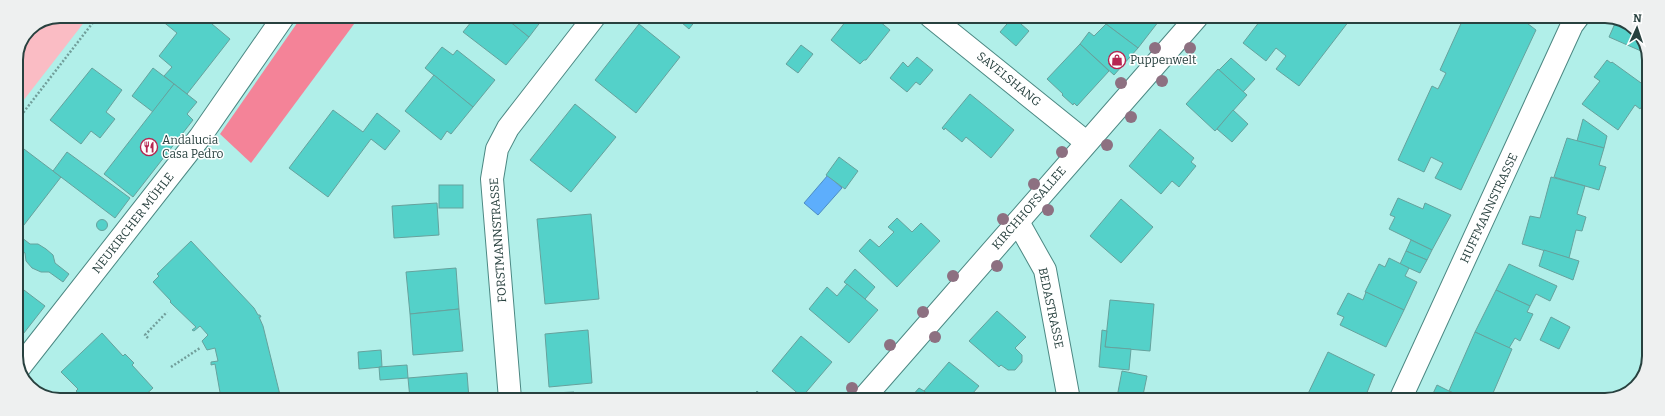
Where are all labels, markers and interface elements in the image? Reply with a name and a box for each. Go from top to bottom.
north arrow [1617,8,1657,48]
text: N [1633,12,1643,25]
street label: SAVELSHANG [974,49,1044,109]
shop icon: Puppenwelt [1107,50,1127,70]
place label: Puppenwelt [1130,53,1197,67]
place label: Andalucia Casa Pedro [162,133,223,161]
restaurant icon: Andalucia Casa Pedro [139,137,159,157]
street label: HUFFMANNSTRASSE [1457,151,1521,265]
street label: KIRCHHOFSALLEE [989,164,1069,252]
street label: NEUKIRCHER MÜHLE [89,169,177,276]
street label: FORSTMANNSTRASSE [487,177,509,303]
street label: BEDASTRASSE [1036,266,1066,350]

